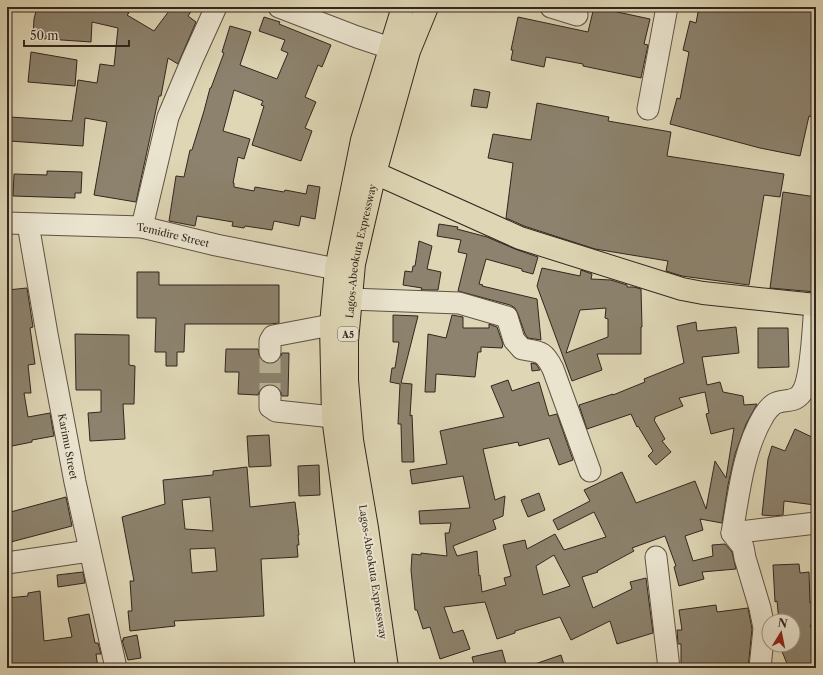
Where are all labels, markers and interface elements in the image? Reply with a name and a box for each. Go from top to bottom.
scale bar [24,22,129,48]
text: 50 m [30,28,59,43]
street label: Lagos-Abeokuta Expressway [343,182,379,319]
street label: Temidire Street [137,220,211,250]
road number: A5 [338,327,358,341]
street label: Karimu Street [56,412,81,481]
street label: Lagos-Abeokuta Expressway [356,504,390,641]
north arrow [761,613,801,653]
text: N [777,615,789,631]

